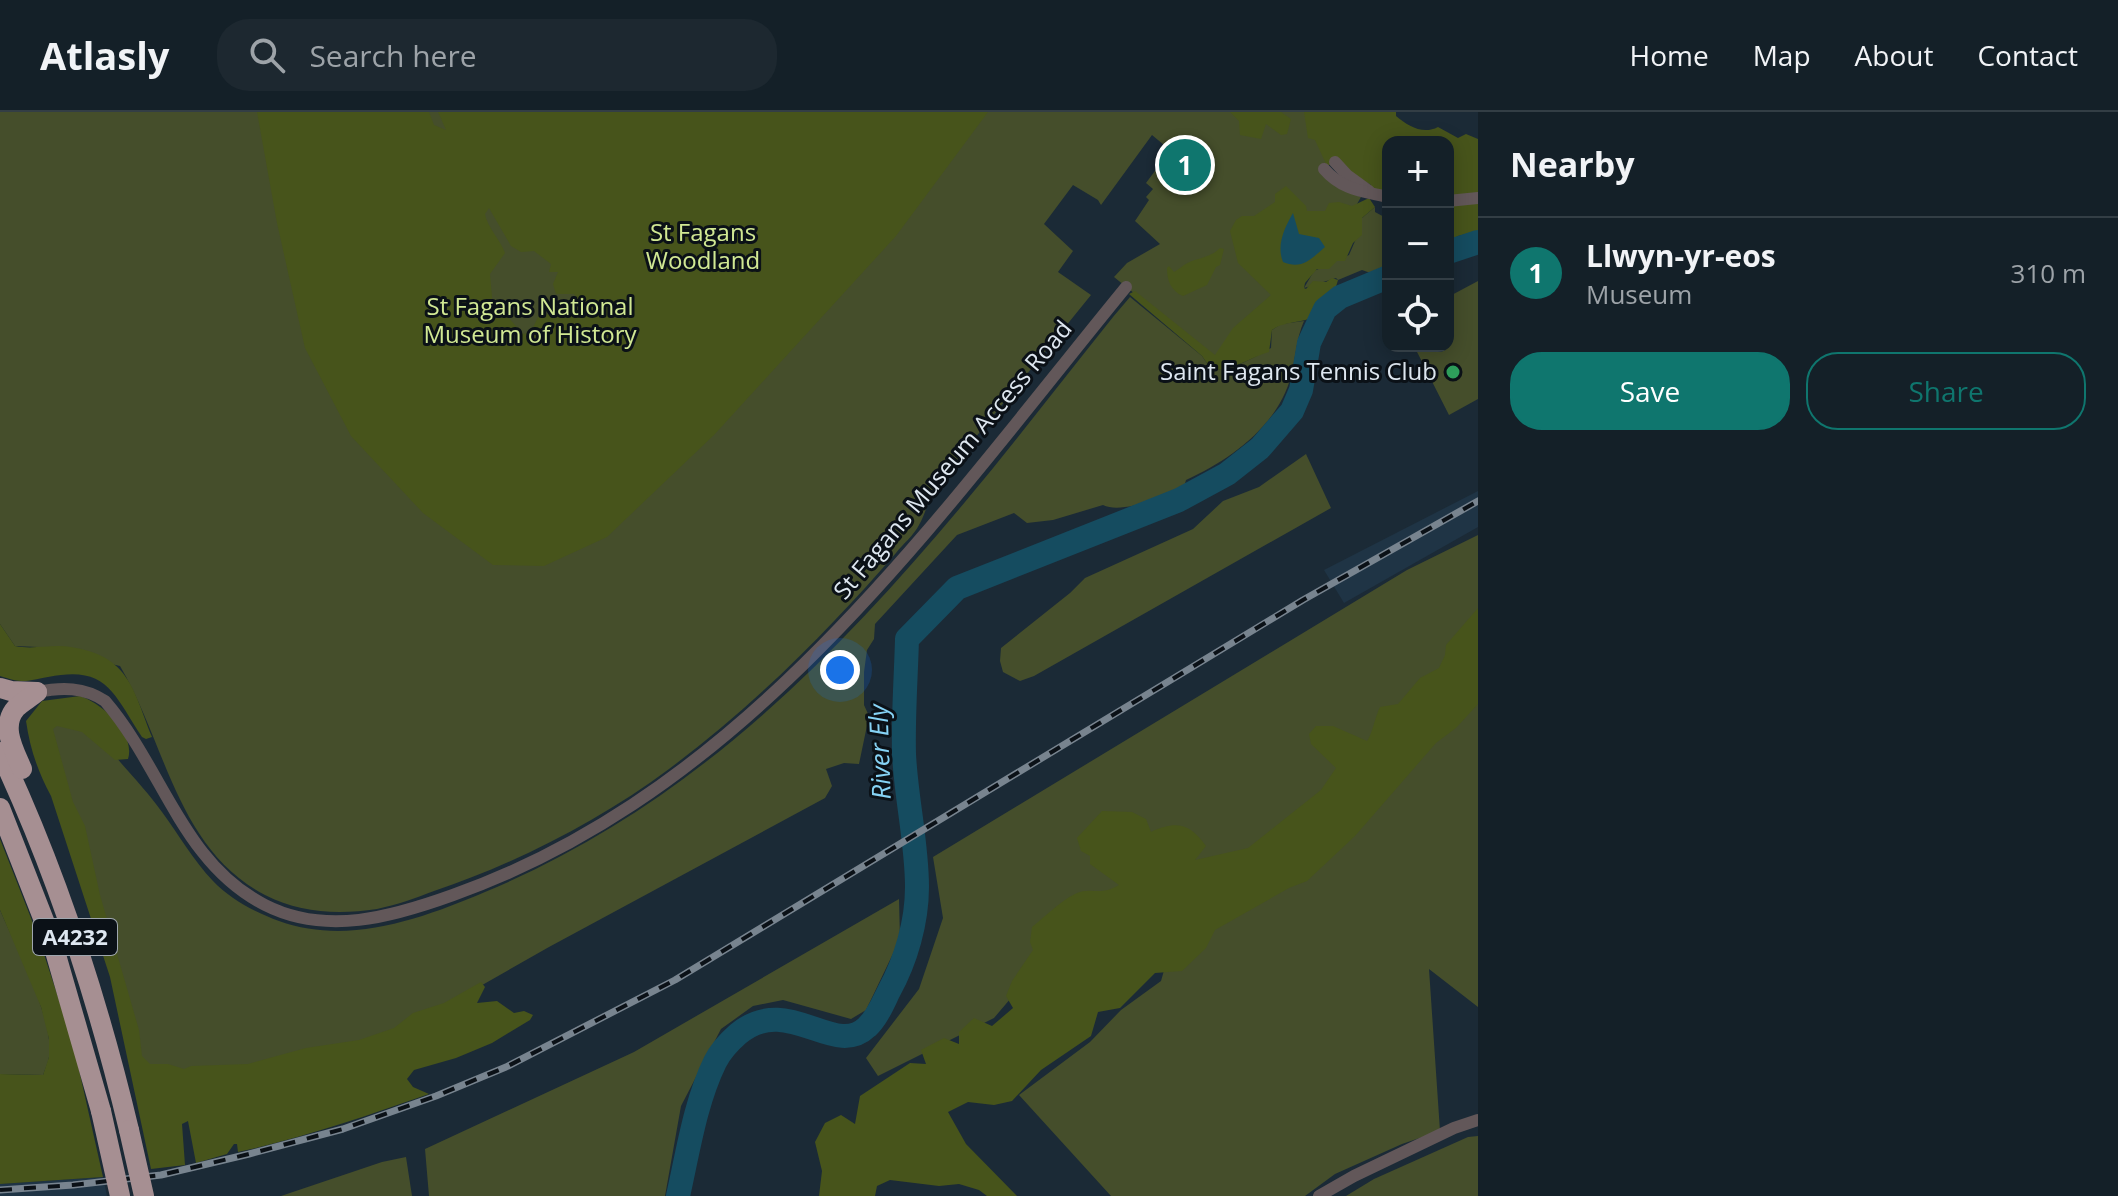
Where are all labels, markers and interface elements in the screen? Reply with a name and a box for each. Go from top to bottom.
search box [217,19,777,91]
text: Atlasly [40,29,169,81]
icon: search [245,33,289,77]
text: Search here [309,35,477,76]
text: Home [1630,36,1709,74]
text: Map [1753,36,1811,74]
text: About [1855,36,1933,74]
text: Contact [1977,36,2078,74]
pin: 1 [1159,135,1211,195]
map controls [1382,136,1454,352]
button: + [1382,136,1454,208]
text: Nearby [1510,141,1635,187]
button: − [1382,208,1454,280]
park label: St Fagans Woodland [646,215,760,276]
text: Llwyn-yr-eos [1586,235,1776,276]
text: 1 [1529,255,1543,291]
text: 310 m [2011,255,2086,291]
text: Museum [1586,276,1692,312]
button: locate [1382,280,1454,352]
park label: St Fagans National Museum of History [423,289,638,350]
street label: St Fagans Museum Access Road [825,313,1079,606]
button: Save [1510,352,1790,430]
button: Share [1806,352,2086,430]
place label: Saint Fagans Tennis Club [1160,354,1437,387]
marker: Saint Fagans Tennis Club [1444,363,1462,381]
your location [820,650,860,690]
water label: River Ely [859,702,899,800]
road number: A4232 [33,919,117,955]

